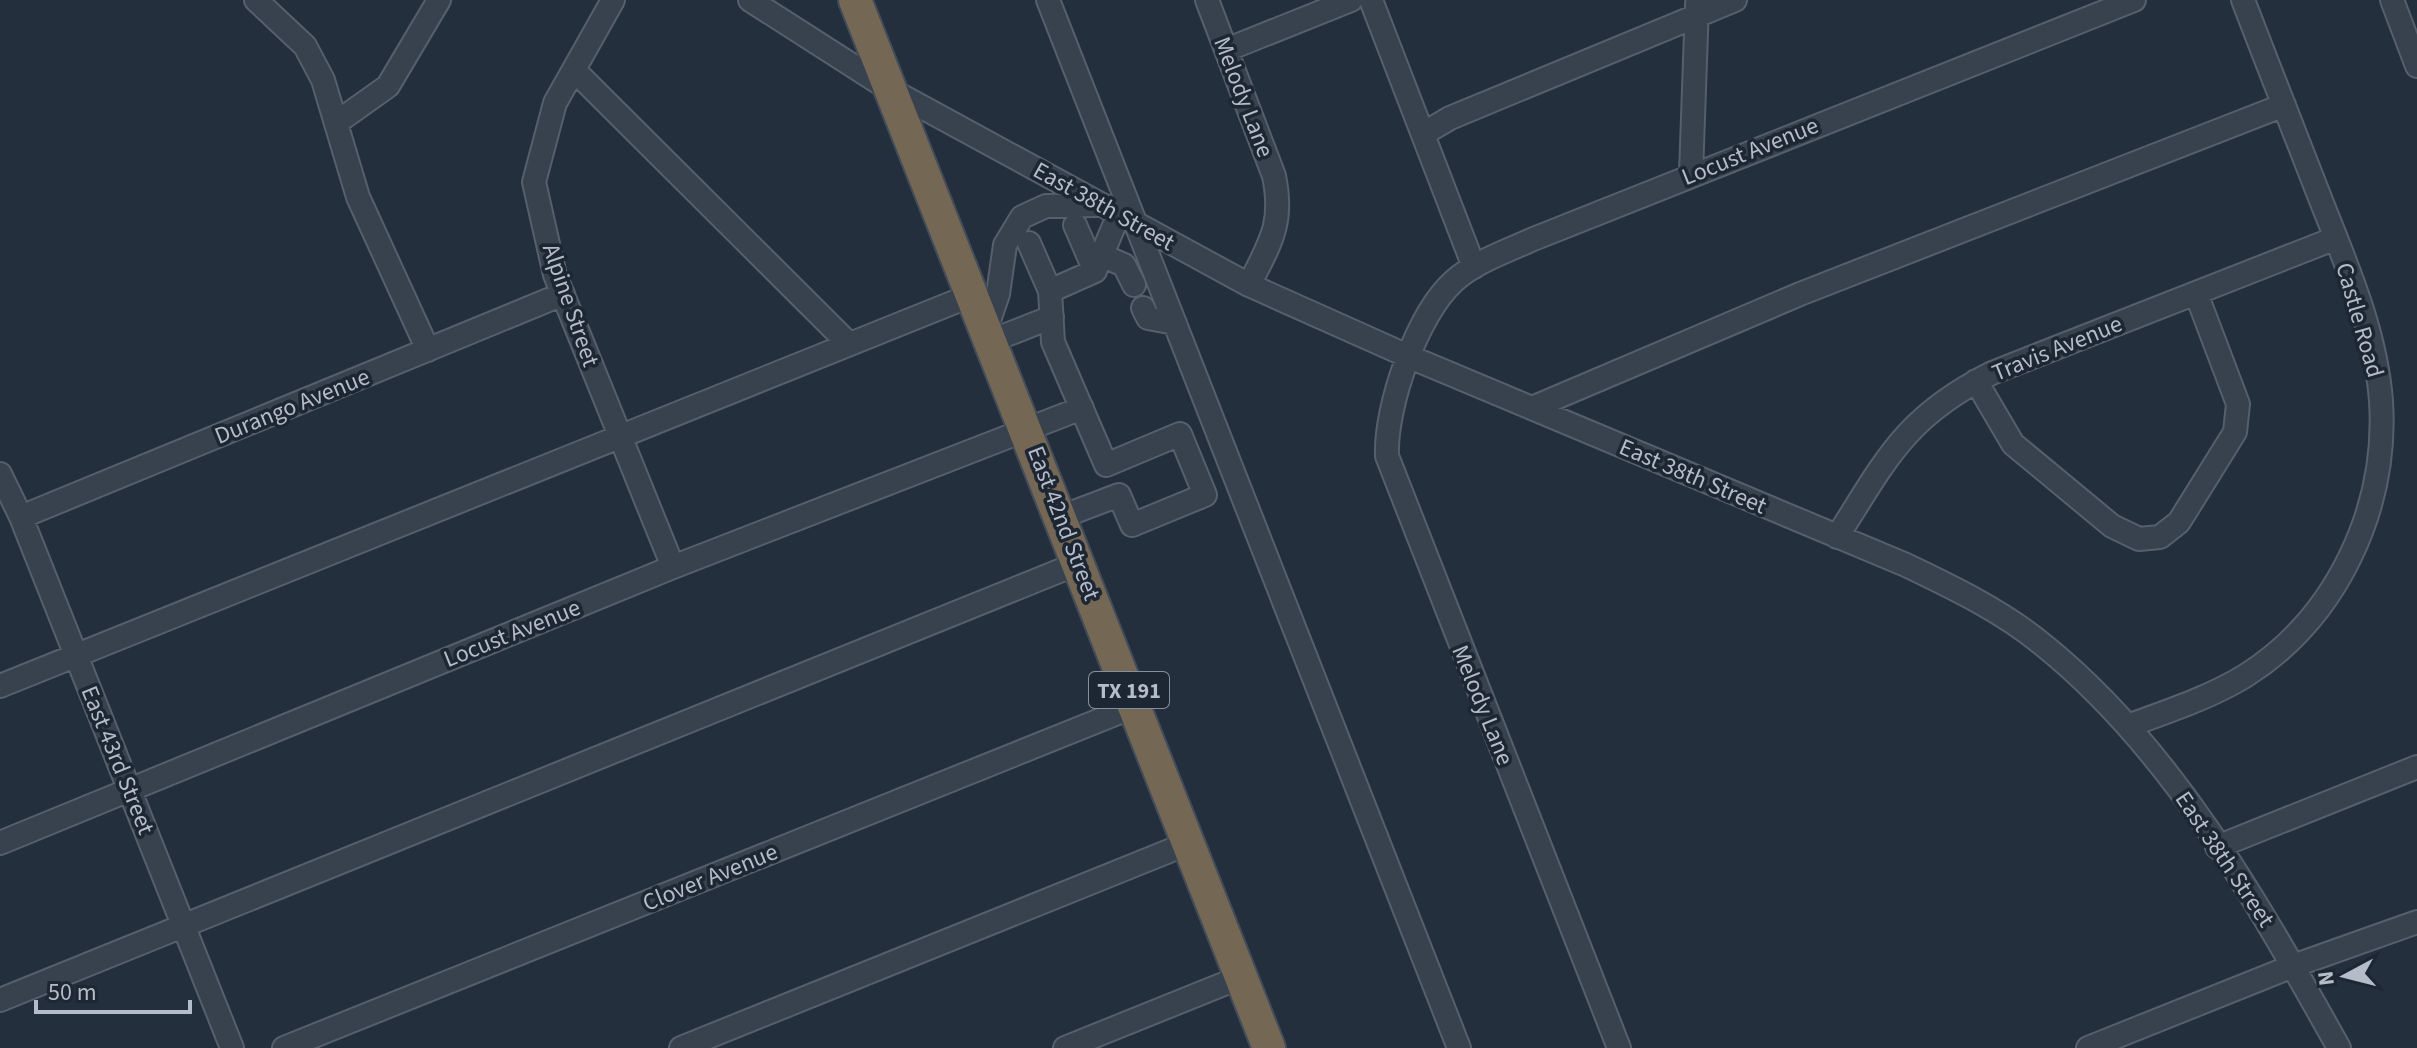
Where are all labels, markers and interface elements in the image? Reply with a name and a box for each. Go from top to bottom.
street label: Melody Lane [1205,32,1283,163]
street label: Locust Avenue [1676,108,1824,195]
street label: East 38th Street [1027,153,1181,260]
street label: Alpine Street [533,239,608,372]
street label: Castle Road [2326,259,2393,382]
street label: Travis Avenue [1987,306,2128,390]
street label: Durango Avenue [209,359,375,453]
street label: East 38th Street [1614,430,1772,523]
street label: East 42nd Street [1018,441,1109,605]
street label: Locust Avenue [438,590,586,677]
street label: Melody Lane [1443,640,1522,770]
road number: TX 191 [1089,672,1169,708]
street label: East 43rd Street [72,681,163,840]
street label: East 38th Street [2166,784,2283,934]
street label: Clover Avenue [637,834,783,920]
north arrow [2305,936,2385,1016]
scale bar [36,964,190,1014]
text: N [2309,969,2343,988]
text: 50 m [48,975,97,1010]

